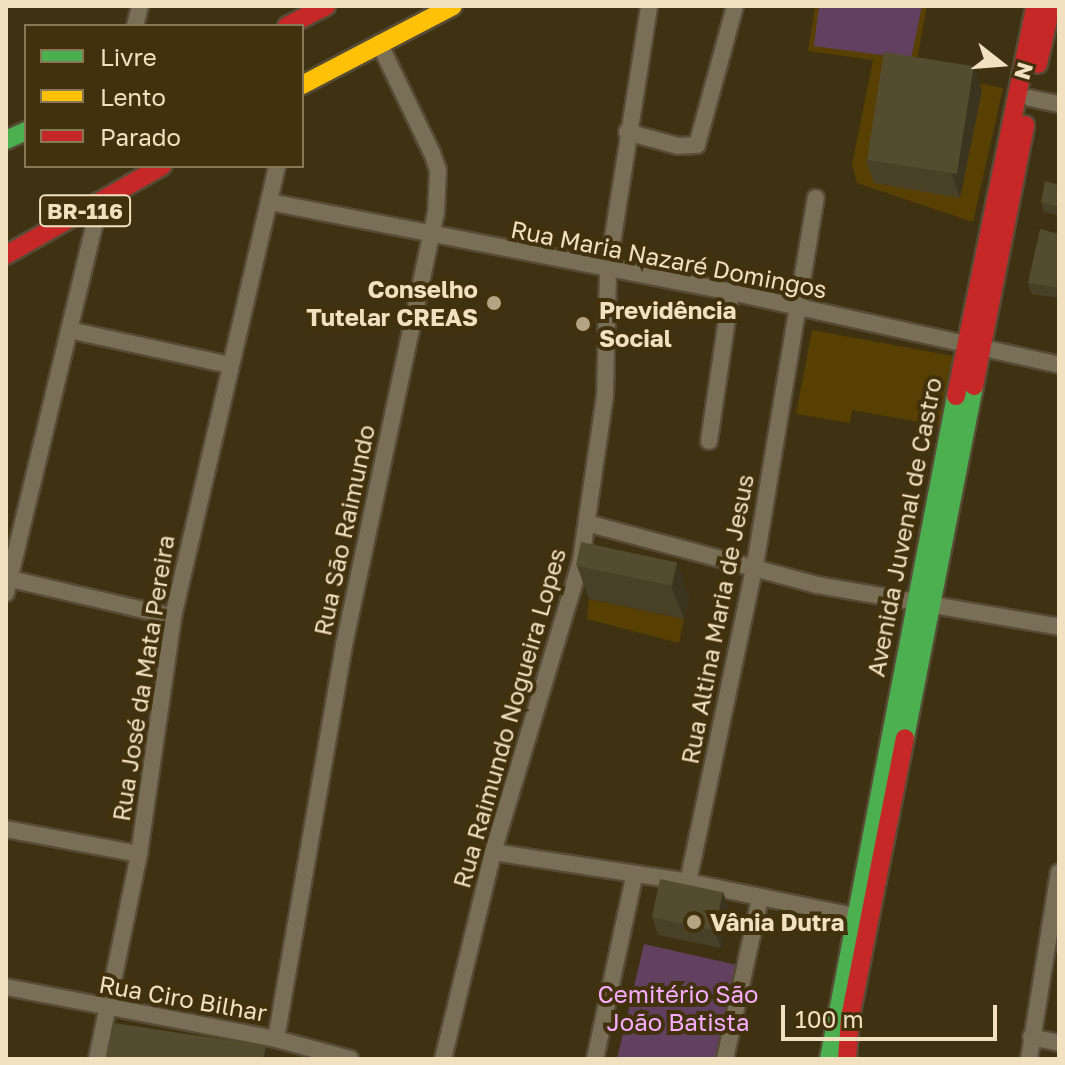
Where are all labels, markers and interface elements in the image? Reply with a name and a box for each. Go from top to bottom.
legend [24,24,304,168]
north arrow [961,24,1041,104]
text: Livre [100,42,157,71]
text: N [1009,59,1040,83]
text: Lento [100,82,166,111]
text: Parado [100,122,181,151]
road number: BR-116 [39,193,131,229]
street label: Rua Maria Nazaré Domingos [508,214,830,304]
place label: Conselho Tutelar CREAS [306,275,478,331]
marker: Conselho Tutelar CREAS [485,294,503,312]
place label: Previdência Social [599,296,736,352]
marker: Previdência Social [574,315,592,333]
street label: Avenida Juvenal de Castro [861,375,947,679]
street label: Rua São Raimundo [308,422,380,638]
street label: Rua Altina Maria de Jesus [675,472,759,766]
street label: Rua José da Mata Pereira [106,533,180,823]
street label: Rua Raimundo Nogueira Lopes [447,545,571,891]
place label: Vânia Dutra [710,908,844,936]
marker: Vânia Dutra [685,913,703,931]
street label: Rua Ciro Bilhar [97,969,269,1027]
park label: Cemitério São João Batista [598,980,758,1036]
scale bar [785,989,1001,1039]
text: 100 m [795,1004,864,1033]

